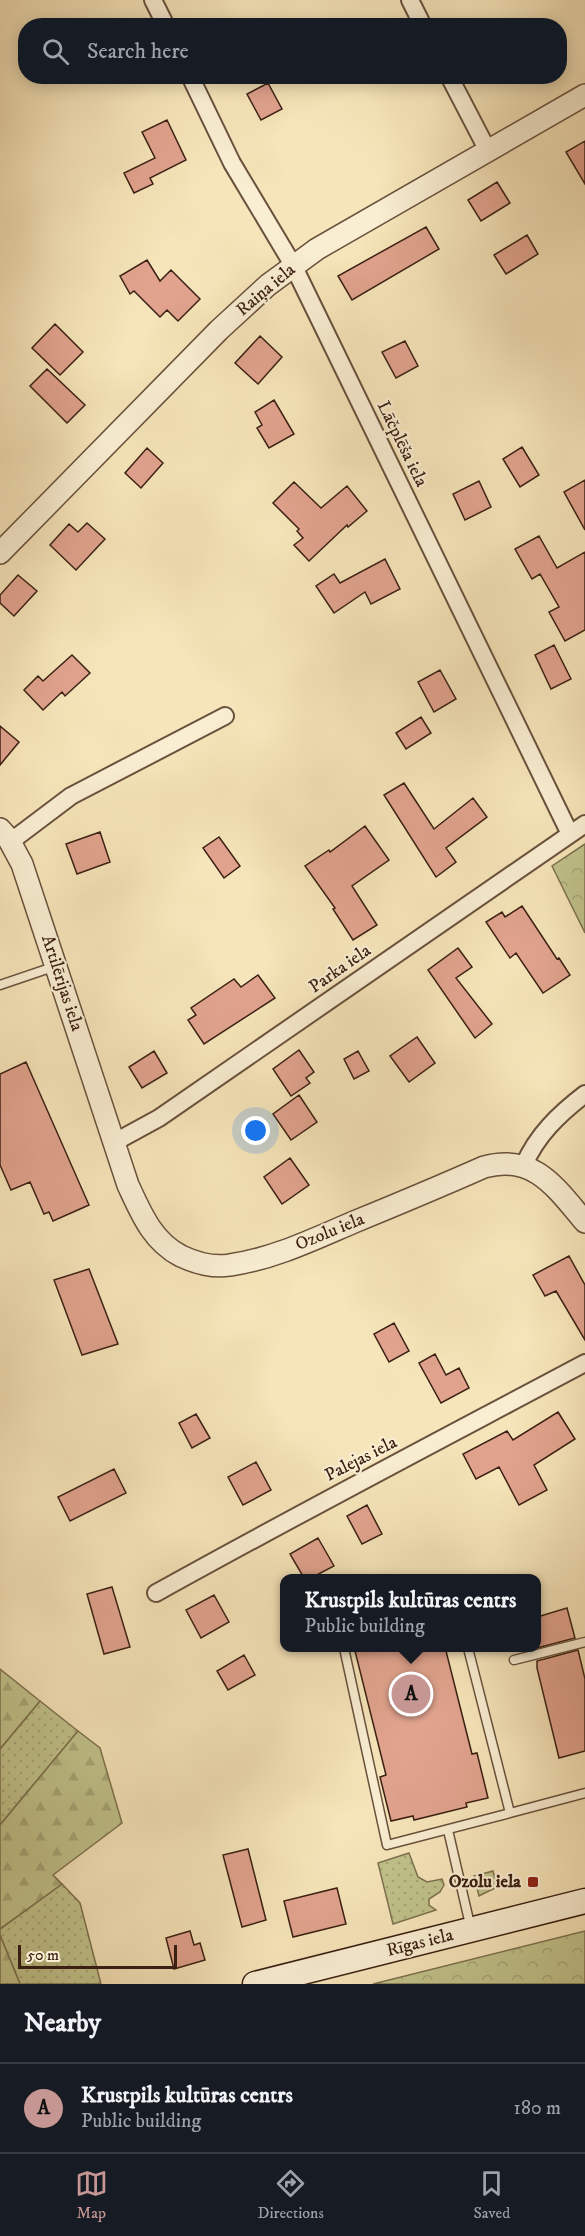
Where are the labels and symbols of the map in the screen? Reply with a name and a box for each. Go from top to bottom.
street label: Raiņa iela [232,259,300,321]
street label: Lāčplēša iela [372,397,432,491]
street label: Artilērijas iela [36,932,88,1034]
street label: Parka iela [305,940,375,998]
your location [241,1116,270,1145]
street label: Ozolu iela [292,1208,368,1256]
street label: Palejas iela [321,1431,401,1486]
pin: A [392,1672,430,1716]
place label: Ozolu iela [449,1871,521,1893]
marker: Ozolu iela [526,1875,540,1889]
street label: Rīgas iela [384,1924,456,1962]
scale bar [18,1942,177,1970]

